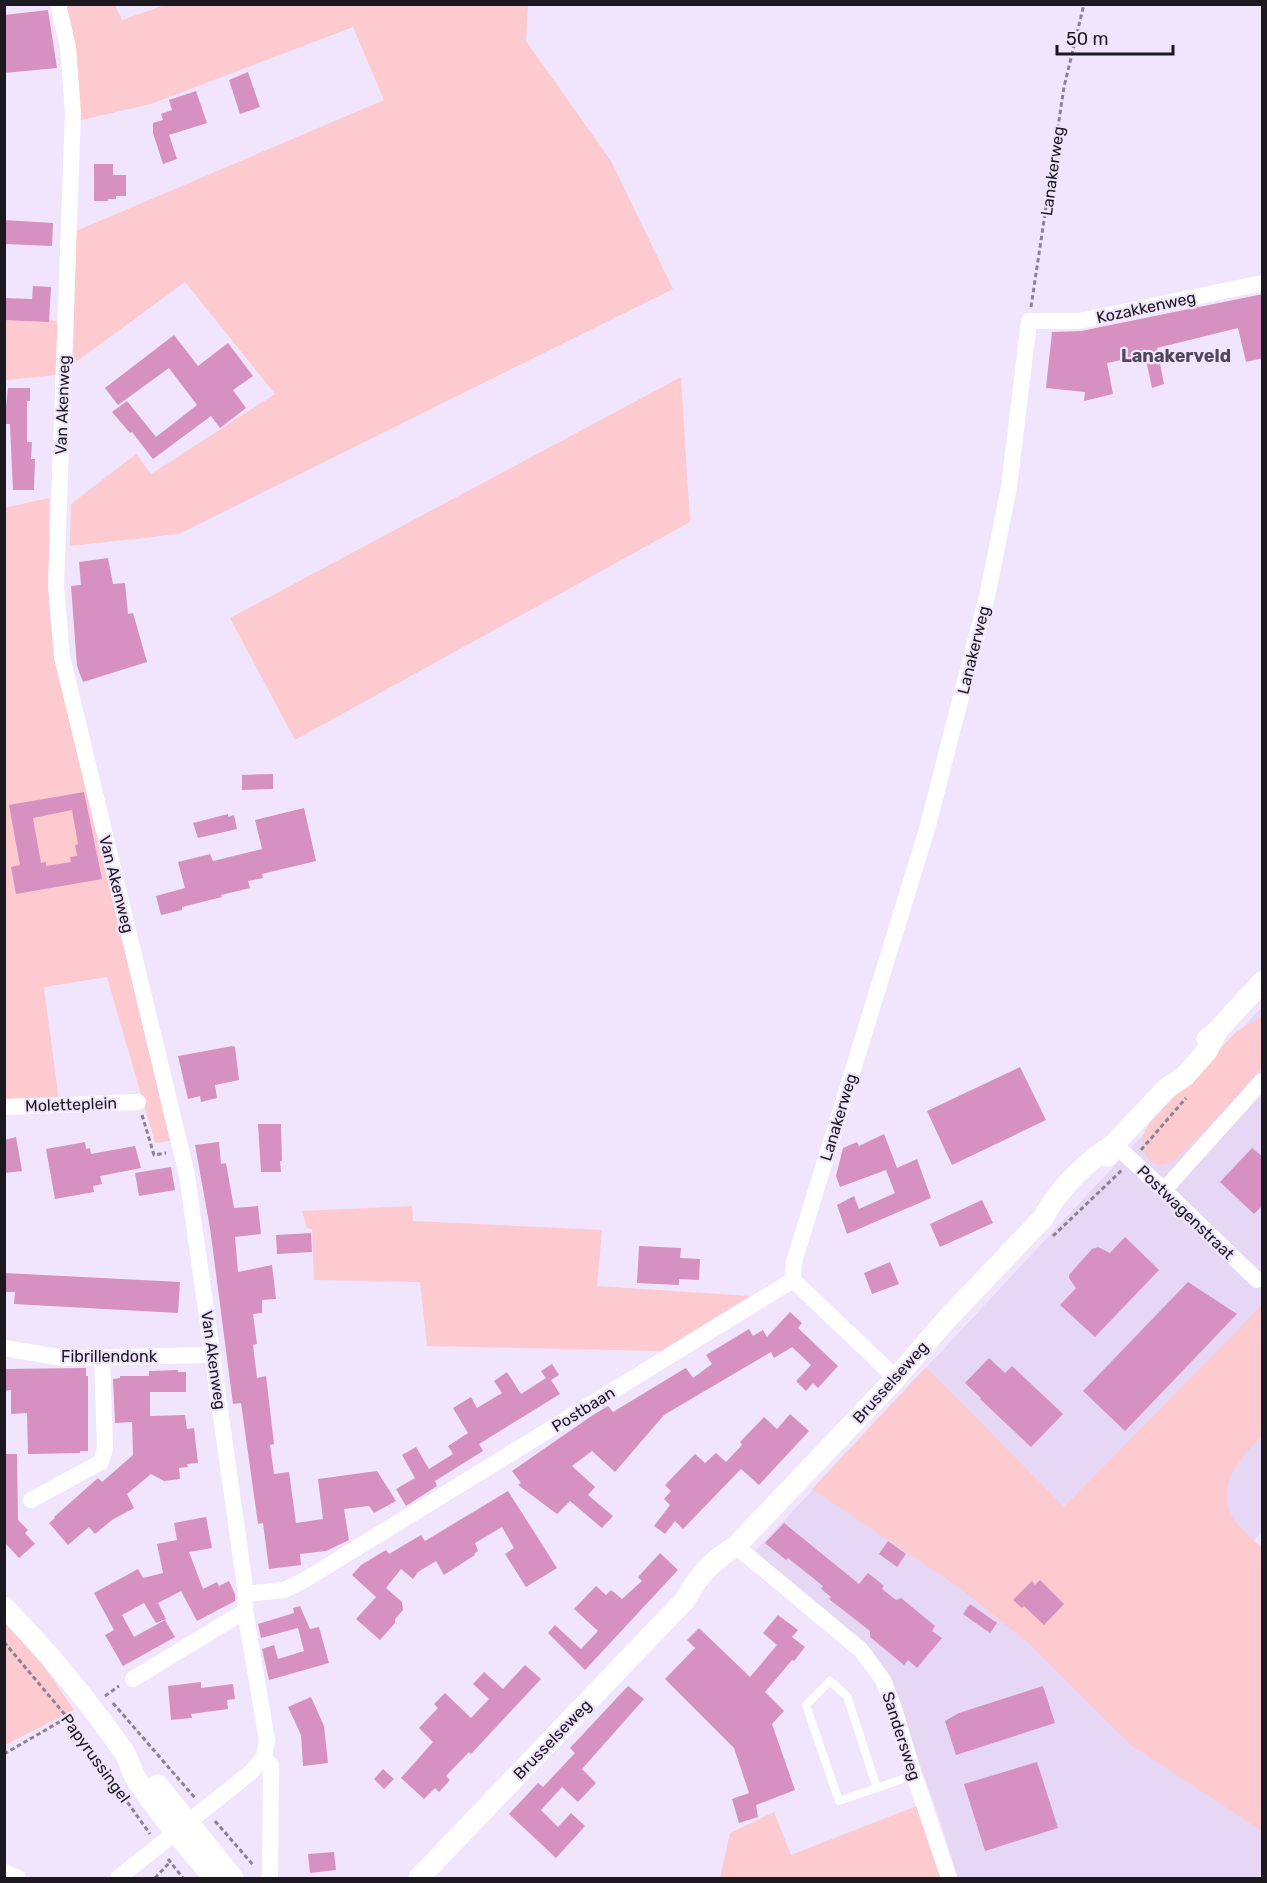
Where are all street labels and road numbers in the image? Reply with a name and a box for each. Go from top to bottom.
street label: Lanakerweg [1037,125,1068,217]
street label: Kozakkenweg [1095,288,1197,327]
street label: Van Akenweg [51,355,74,455]
street label: Lanakerweg [953,604,994,696]
street label: Van Akenweg [95,833,138,935]
street label: Lanakerweg [816,1071,861,1163]
street label: Moletteplein [25,1093,117,1116]
street label: Postwagenstraat [1133,1161,1238,1264]
street label: Van Akenweg [197,1309,230,1411]
street label: Brusselseweg [849,1337,932,1427]
street label: Fibrillendonk [61,1347,158,1366]
street label: Postbaan [548,1383,618,1436]
street label: Sandersweg [878,1689,925,1783]
street label: Brusselseweg [510,1695,595,1783]
street label: Papyrussingel [57,1710,134,1806]

